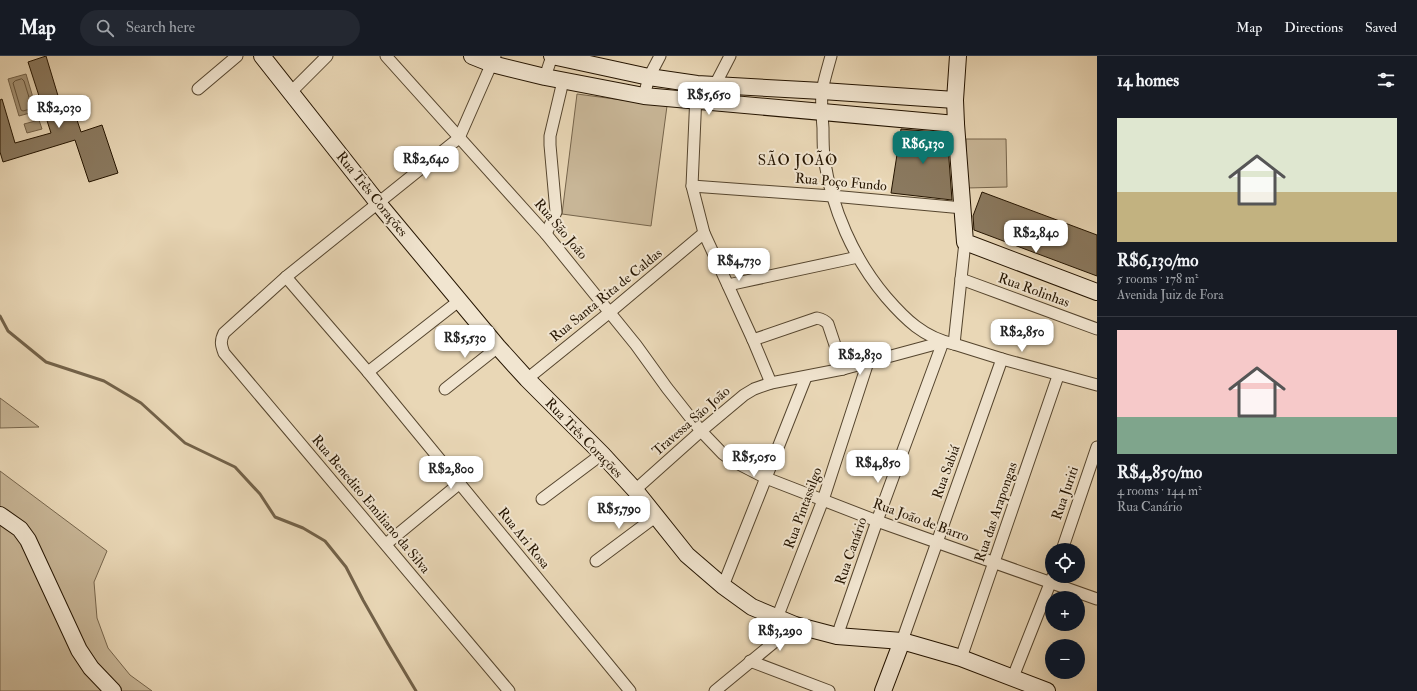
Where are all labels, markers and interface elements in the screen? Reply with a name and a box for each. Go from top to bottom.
search box [80,10,360,46]
text: Map [20,16,56,40]
icon: search [94,17,116,39]
text: Search here [126,18,195,37]
text: Map [1236,19,1262,36]
text: Directions [1284,19,1343,36]
text: Saved [1365,19,1397,36]
icon: filters [1375,69,1397,91]
text: 14 homes [1117,70,1179,91]
pin: R$5,650 [672,82,746,116]
text: R$5,650 [687,87,731,103]
pin: R$2,030 [22,95,96,129]
text: R$2,030 [37,100,81,116]
pin: R$6,130 [886,131,960,165]
text: R$6,130 [902,136,944,152]
icon: home [1221,144,1293,216]
pin: R$2,640 [389,146,463,180]
street label: Rua Três Corações [333,148,412,240]
district label: SÃO JOÃO [758,150,838,171]
text: R$2,640 [403,151,449,167]
street label: Rua Poço Fundo [794,170,888,195]
street label: Rua São João [531,195,591,263]
pin: R$2,840 [999,220,1073,254]
text: R$2,840 [1013,225,1059,241]
street label: Rua Santa Rita de Caldas [547,244,666,345]
pin: R$4,730 [702,248,776,282]
text: R$6,130/mo [1117,250,1198,271]
text: R$4,730 [717,253,761,269]
street label: Rua Rolinhas [996,269,1072,311]
text: 5 rooms · 178 m² [1117,271,1199,287]
text: Avenida Juiz de Fora [1117,287,1224,303]
pin: R$2,850 [985,319,1059,353]
text: R$2,850 [1000,324,1044,340]
pin: R$5,530 [428,325,502,359]
text: R$5,530 [444,330,486,346]
pin: R$2,830 [823,342,897,376]
text: R$2,830 [838,347,882,363]
icon: home [1221,356,1293,428]
street label: Travessa São João [649,382,734,459]
street label: Rua Três Corações [542,395,627,482]
street label: Rua Benedito Emiliano da Silva [308,431,434,577]
street label: Rua Sabiá [928,443,964,501]
pin: R$5,050 [717,444,791,478]
text: R$5,050 [732,449,776,465]
pin: R$4,850 [841,450,915,484]
text: R$4,850 [855,455,901,471]
pin: R$2,800 [414,456,488,490]
street label: Rua das Arapongas [971,460,1022,565]
text: R$2,800 [428,461,474,477]
text: R$4,850/mo [1117,462,1202,483]
street label: Rua Juriti [1048,464,1082,522]
street label: Rua Pintassilgo [780,465,826,551]
text: 4 rooms · 144 m² [1117,483,1202,499]
street label: Rua João de Barro [871,495,972,545]
pin: R$5,790 [582,496,656,530]
text: Rua Canário [1117,499,1182,515]
text: R$5,790 [597,501,641,517]
street label: Rua Ari Rosa [494,504,554,572]
street label: Rua Canário [832,515,871,587]
map controls [1045,543,1085,679]
button: locate [1045,543,1085,583]
button: + [1045,591,1085,631]
pin: R$3,290 [743,618,817,652]
text: R$3,290 [758,623,802,639]
button: − [1045,639,1085,679]

